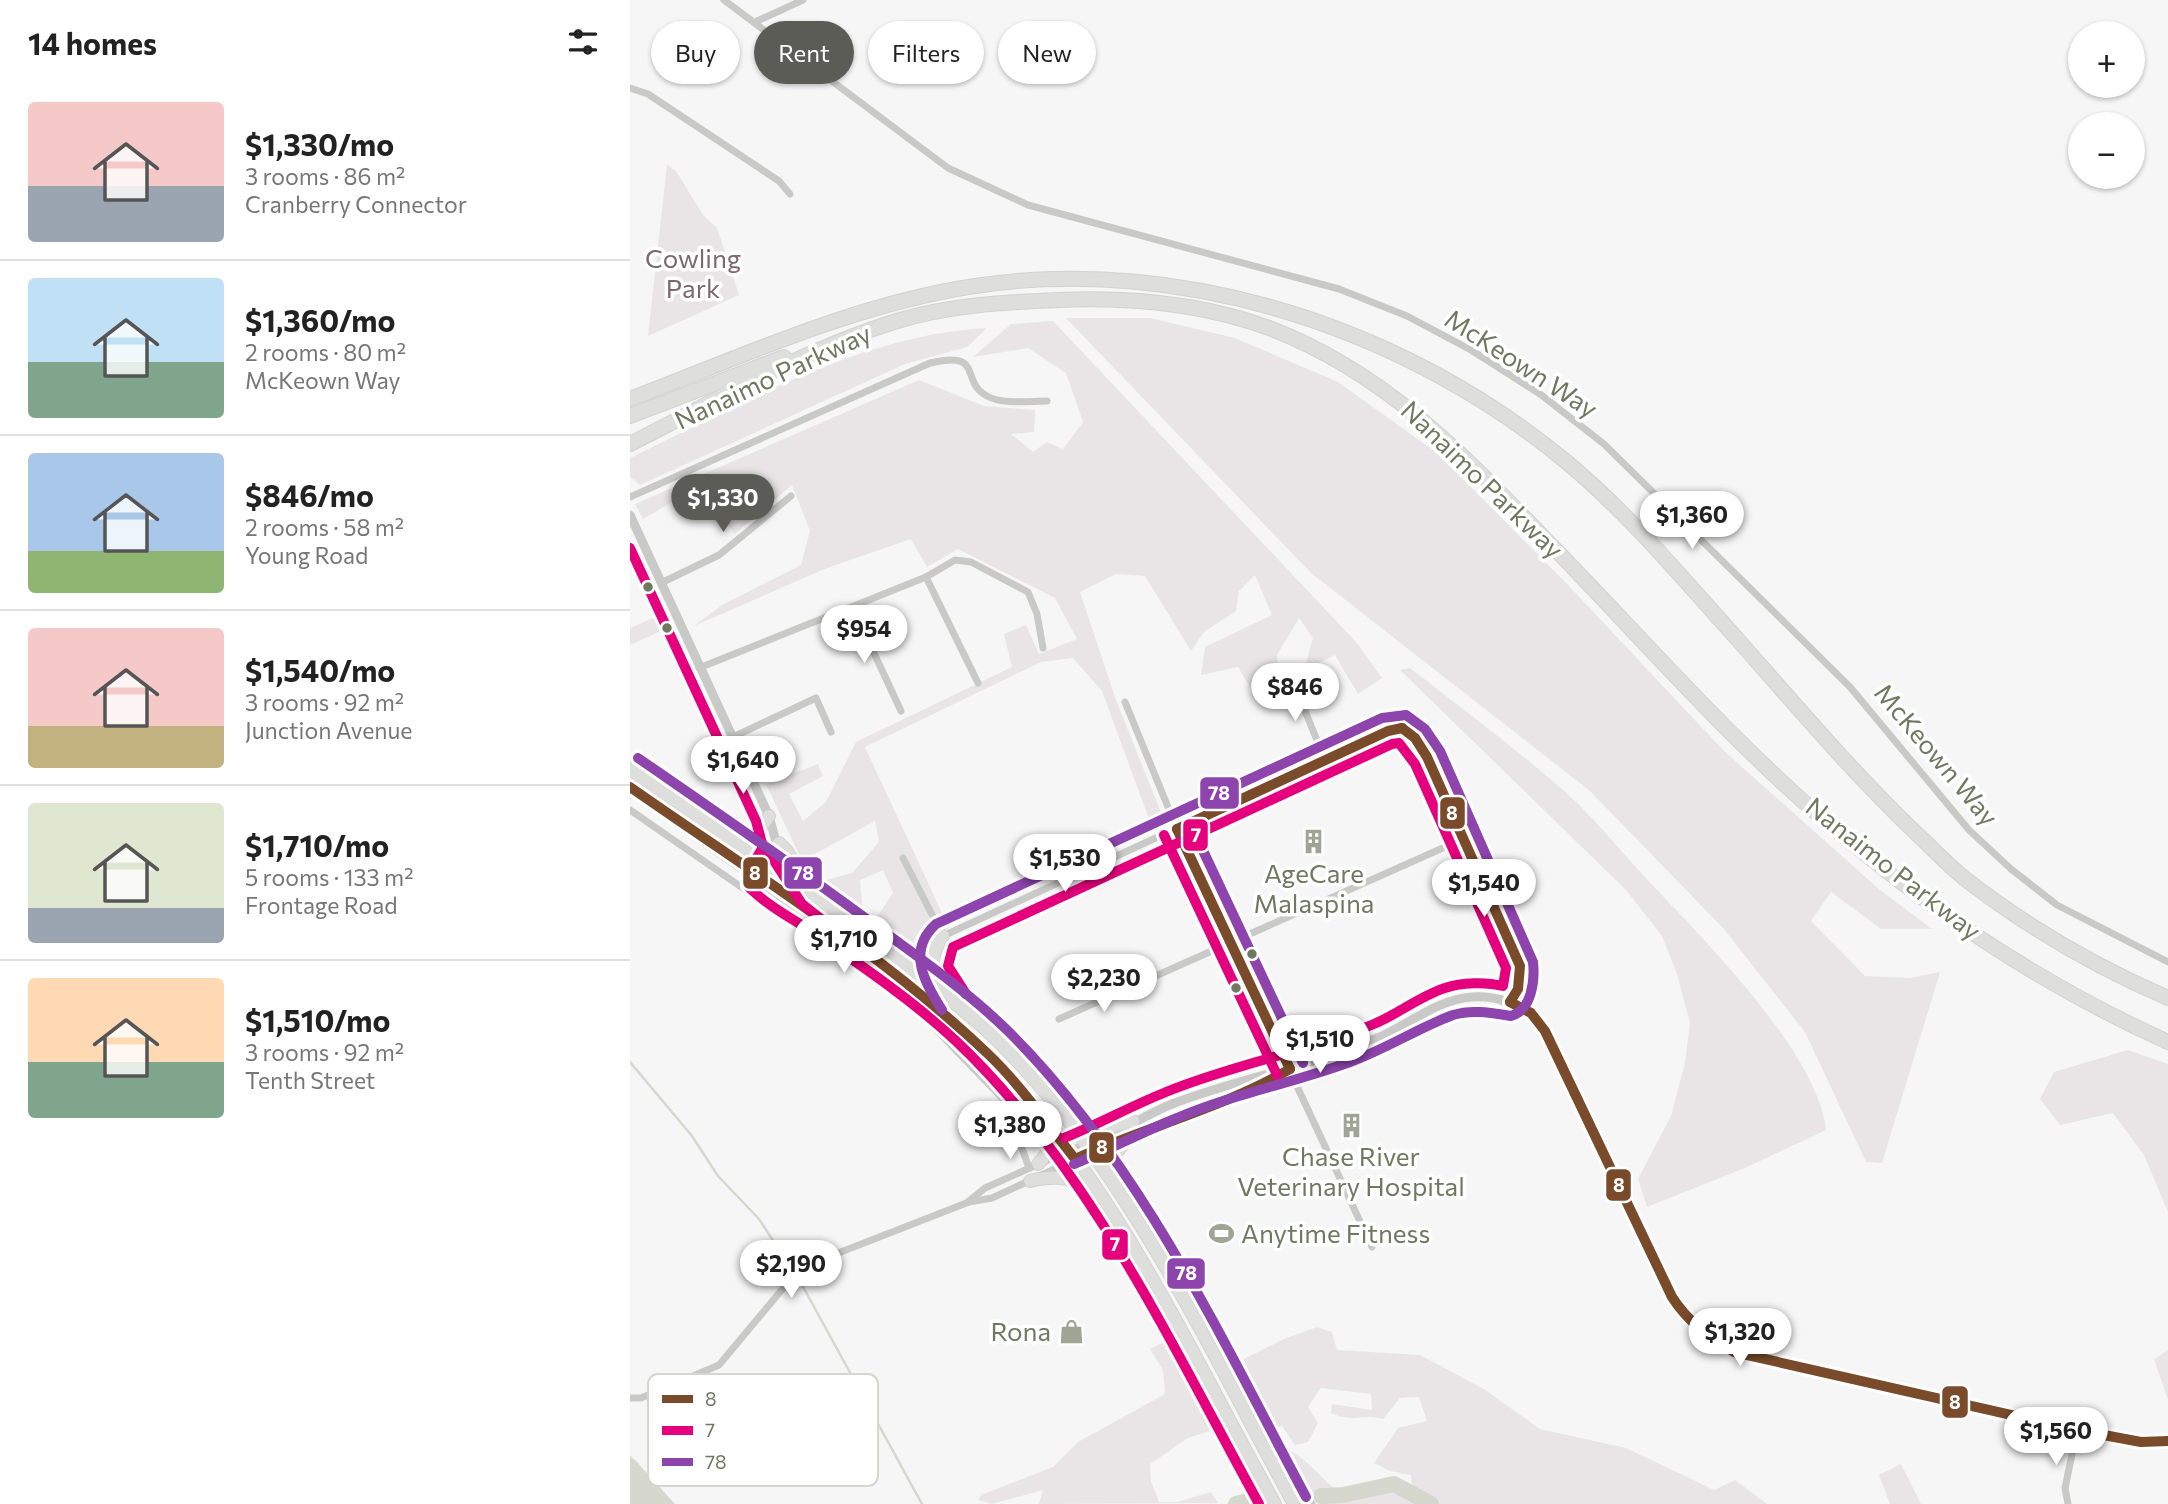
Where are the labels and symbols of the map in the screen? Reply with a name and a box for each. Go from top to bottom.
park label: Cowling Park [645,242,741,303]
street label: McKeown Way [1440,302,1604,424]
street label: Nanaimo Parkway [669,317,876,435]
street label: Nanaimo Parkway [1396,394,1571,564]
pin: $1,330 [666,475,780,534]
pin: $1,360 [1635,491,1749,551]
unlabelled marker [641,580,655,594]
pin: $954 [823,606,905,665]
unlabelled marker [660,621,674,635]
pin: $846 [1254,664,1336,723]
street label: McKeown Way [1869,677,2005,831]
pin: $1,640 [686,736,800,796]
line badge: 78 [1199,776,1240,810]
text: 78 [1208,781,1230,804]
street label: Nanaimo Parkway [1800,790,1988,946]
line badge: 8 [1439,796,1466,830]
text: 8 [1446,801,1458,824]
line badge: 7 [1182,818,1209,852]
text: 7 [1191,823,1201,846]
building icon: AgeCare Malaspina [1300,828,1328,856]
pin: $1,530 [1008,834,1122,894]
line badge: 8 [742,856,769,890]
line badge: 78 [783,856,823,890]
place label: AgeCare Malaspina [1254,857,1374,918]
pin: $1,540 [1427,860,1541,919]
text: 8 [749,861,761,884]
text: 78 [792,861,814,884]
pin: $1,710 [787,916,901,975]
unlabelled marker [1245,947,1259,961]
pin: $2,230 [1047,954,1161,1014]
unlabelled marker [1229,981,1243,995]
pin: $1,510 [1263,1016,1377,1075]
pin: $1,380 [953,1102,1067,1161]
building icon: Chase River Veterinary Hospital [1337,1111,1365,1139]
line badge: 8 [1088,1131,1115,1164]
text: 8 [1096,1135,1108,1158]
place label: Chase River Veterinary Hospital [1237,1140,1465,1201]
line badge: 8 [1605,1168,1632,1202]
text: 8 [1613,1173,1625,1196]
place label: Anytime Fitness [1241,1217,1430,1248]
sports icon: Anytime Fitness [1207,1220,1235,1248]
line badge: 7 [1101,1228,1129,1261]
text: 7 [1110,1232,1120,1255]
pin: $2,190 [734,1240,848,1300]
line badge: 78 [1166,1257,1206,1290]
text: 78 [1175,1261,1197,1284]
pin: $1,320 [1683,1308,1797,1368]
place label: Rona [990,1315,1051,1346]
shop icon: Rona [1057,1318,1085,1346]
legend [648,1374,878,1486]
line badge: 8 [1941,1385,1969,1419]
text: 8 [705,1387,717,1410]
text: 8 [1949,1390,1961,1413]
pin: $1,560 [1999,1408,2113,1467]
text: 7 [705,1418,715,1441]
text: 78 [705,1450,727,1473]

